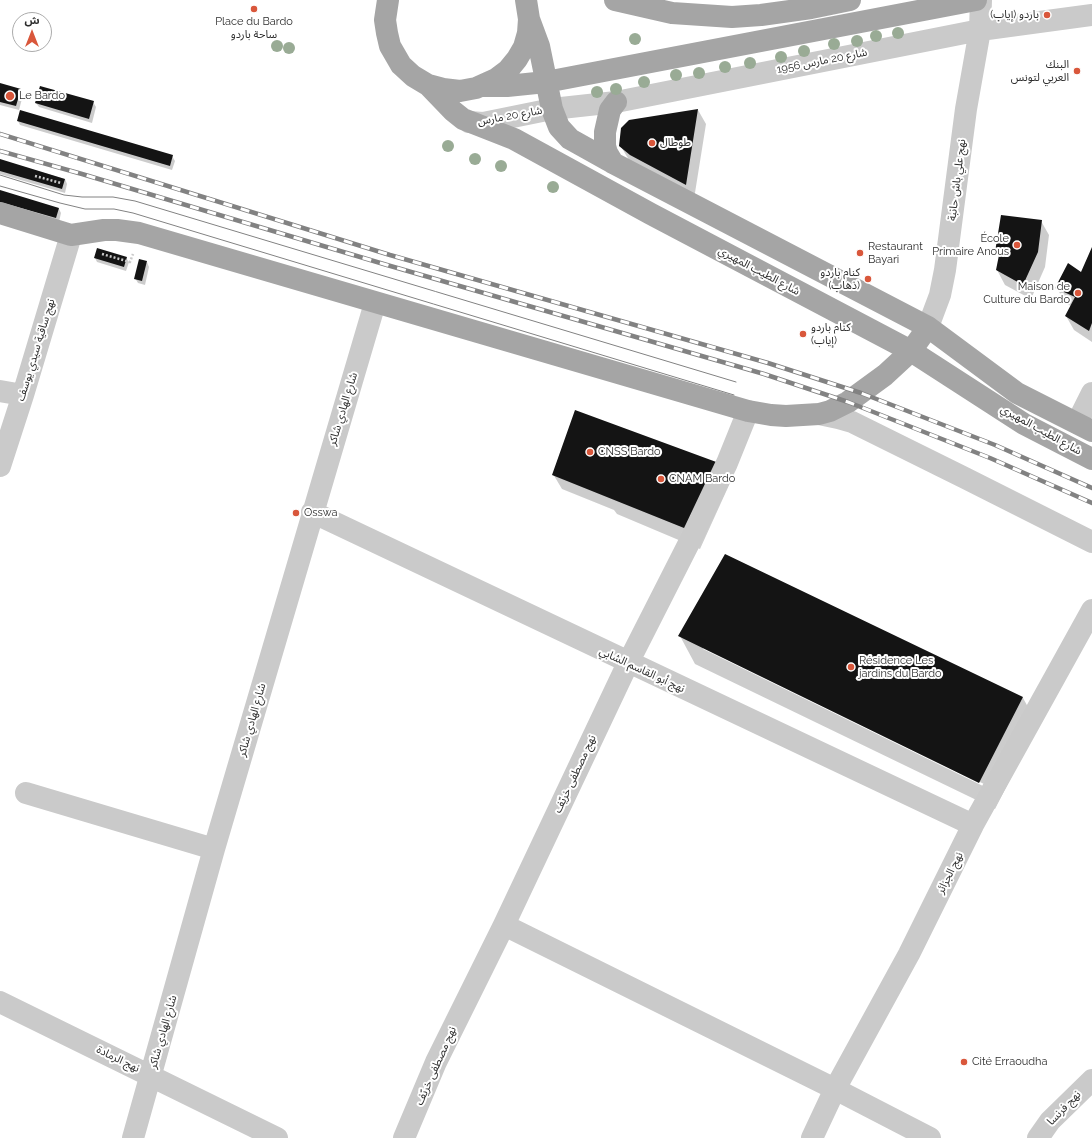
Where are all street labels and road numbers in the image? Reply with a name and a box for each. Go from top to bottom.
street label: شارع 20 مارس 1956 [776,46,868,76]
street label: شارع 20 مارس [477,104,543,128]
street label: نهج علي باش حانبة [945,138,969,222]
street label: شارع الطيب المهيري [716,244,802,298]
street label: نهج ساقية سيدي يوسف [14,297,58,403]
street label: شارع الهادي شاكر [326,371,360,447]
street label: شارع الطيب المهيري [998,402,1084,458]
street label: نهج أبو القاسم الشابي [597,644,687,696]
street label: شارع الهادي شاكر [235,682,269,758]
street label: نهج مصطفى خريّف [551,733,599,815]
street label: نهج الجزائر [934,850,966,896]
street label: شارع الهادي شاكر [146,994,180,1070]
street label: نهج مصطفى خريّف [413,1025,459,1107]
street label: نهج الرمادة [94,1043,142,1075]
street label: نهج فرنسا [1044,1088,1084,1128]

